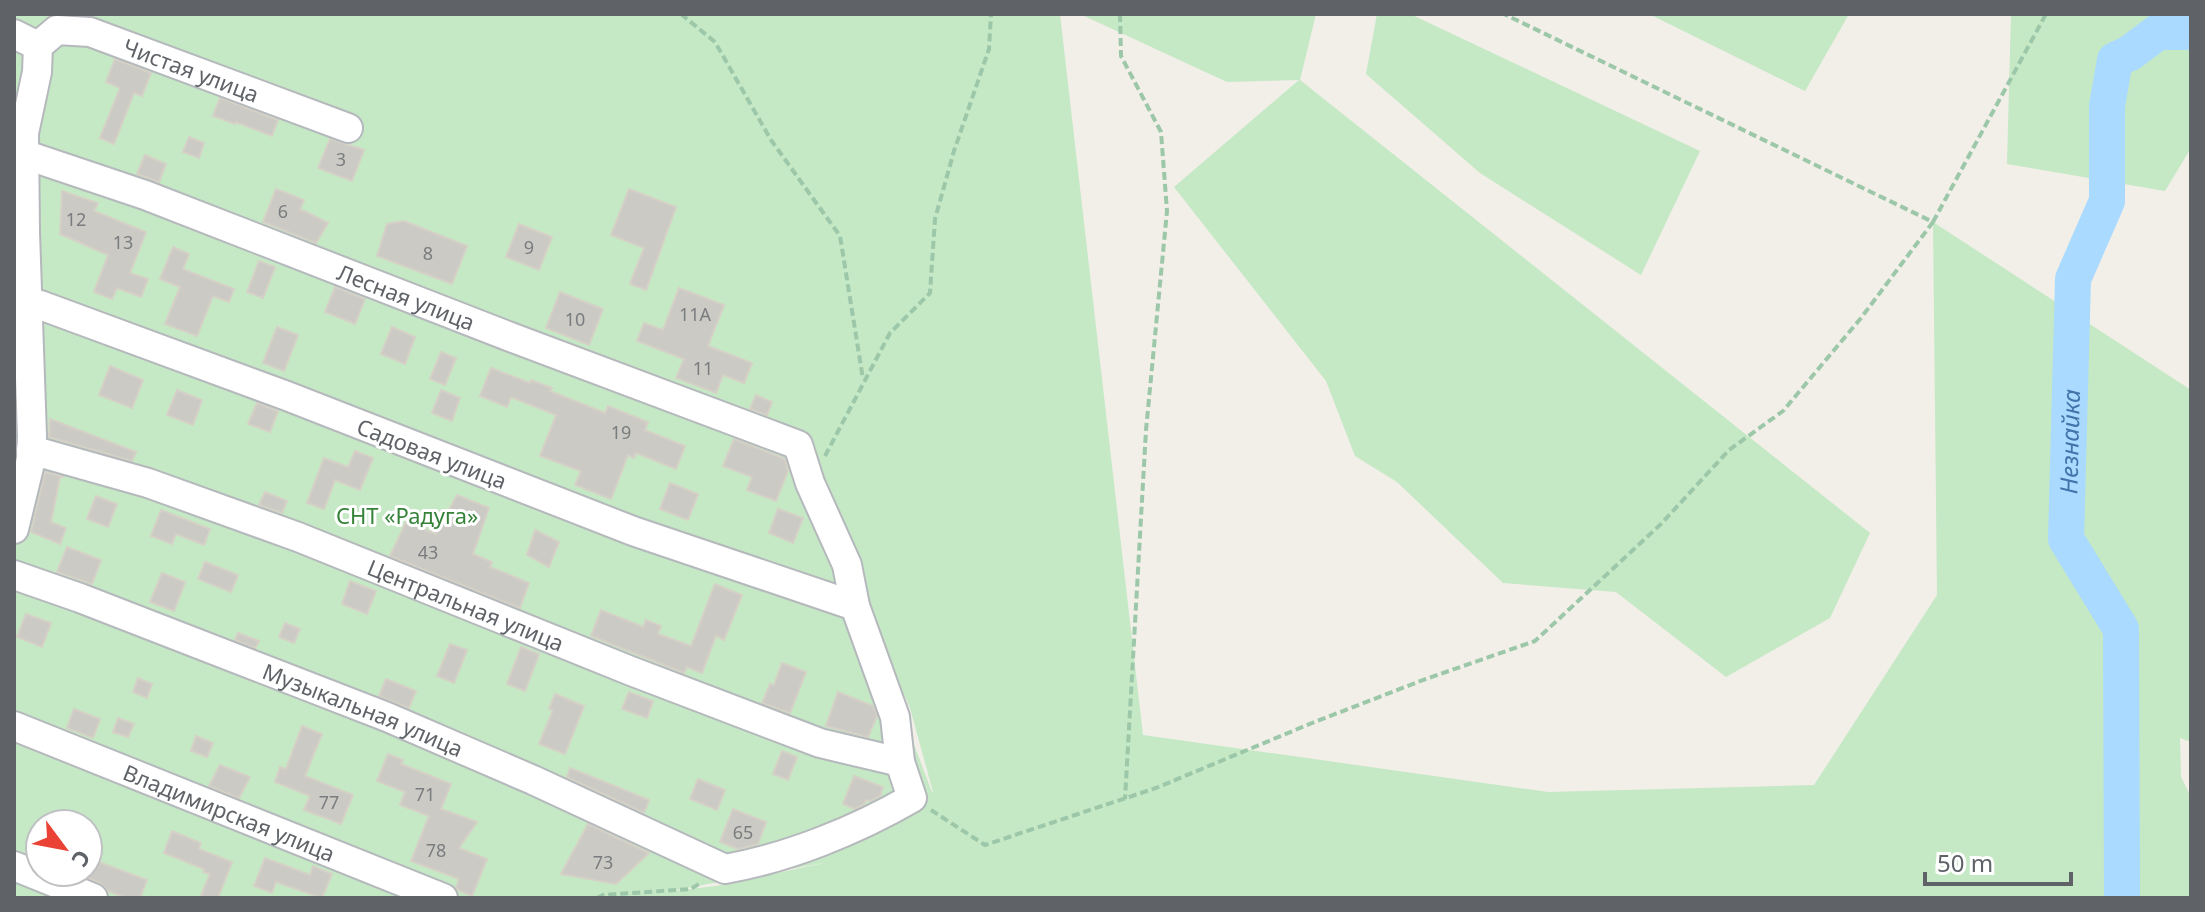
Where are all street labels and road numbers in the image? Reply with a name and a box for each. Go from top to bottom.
street label: Чистая улица [119,31,263,109]
street label: Лесная улица [333,256,479,337]
street label: Садовая улица [353,411,511,495]
street label: Центральная улица [363,552,569,658]
street label: Музыкальная улица [259,655,468,763]
street label: Владимирская улица [119,756,340,868]

